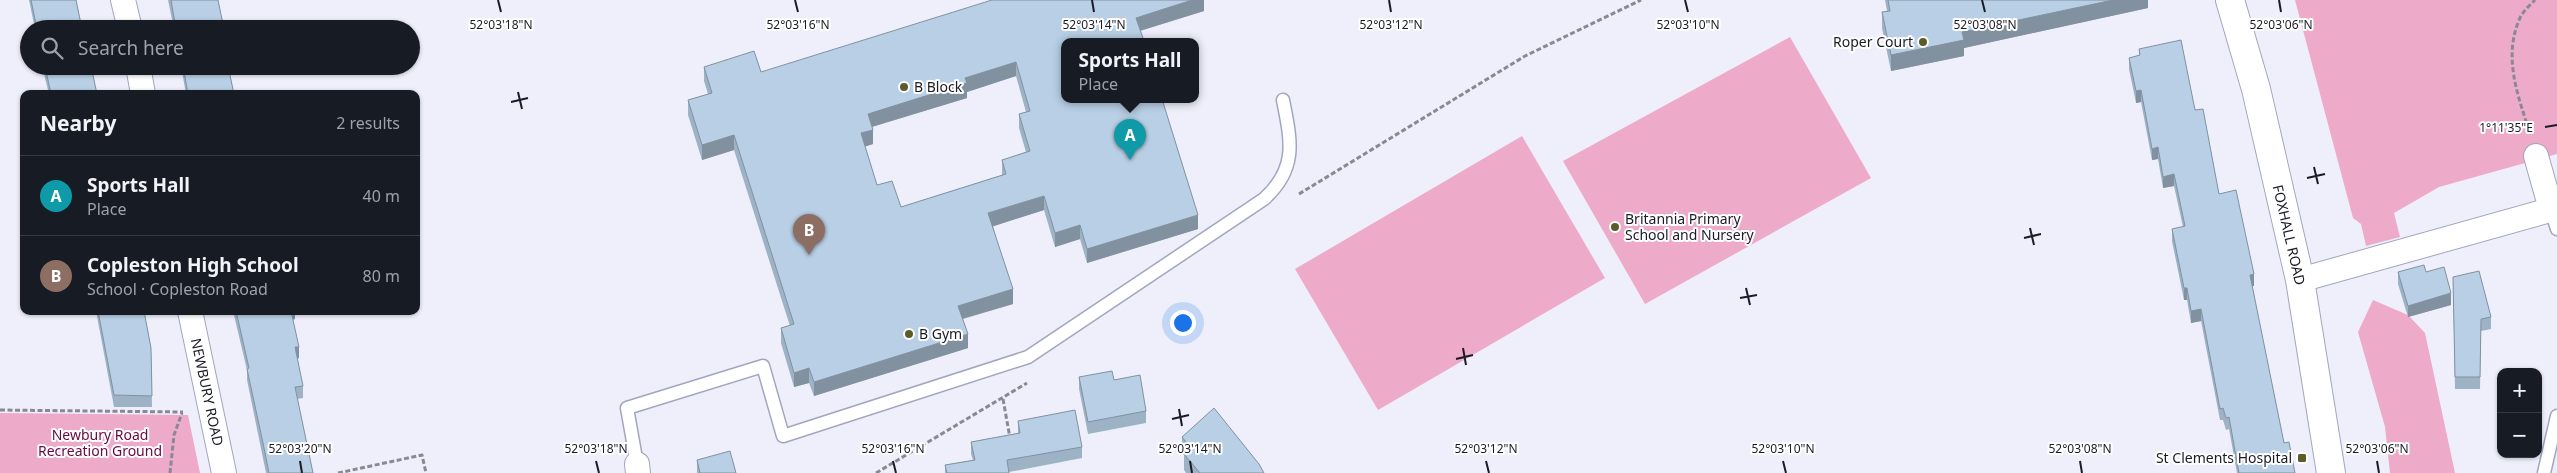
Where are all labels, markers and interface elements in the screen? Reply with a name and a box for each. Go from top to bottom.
text: 52°03'18"N [469,16,533,33]
text: 52°03'16"N [766,16,830,33]
text: 52°03'14"N [1062,16,1126,33]
text: 52°03'12"N [1359,16,1423,33]
text: 52°03'10"N [1656,16,1720,33]
text: 52°03'08"N [1953,16,2017,33]
text: 52°03'06"N [2249,16,2313,33]
search box [20,20,420,75]
place label: Roper Court [1833,32,1913,51]
icon: search [38,34,66,62]
text: Search here [78,35,184,61]
marker: Roper Court [1917,36,1929,48]
popup [1061,38,1199,103]
text: Sports Hall [1079,47,1181,73]
text: Place [1079,73,1118,95]
place label: B Block [914,77,963,96]
marker: B Block [898,81,910,93]
text: Nearby [40,109,116,137]
text: 2 results [336,112,400,134]
pin: A [1114,119,1146,160]
text: 1°11'35"E [2479,119,2533,136]
text: Sports Hall [87,172,190,198]
street label: FOXHALL ROAD [2269,183,2310,287]
text: A [50,185,62,207]
text: 40 m [363,185,400,207]
text: Place [87,198,127,220]
place label: Britannia Primary School and Nursery [1625,209,1754,244]
pin: B [793,214,825,255]
marker: Britannia Primary School and Nursery [1609,221,1621,233]
text: Copleston High School [87,252,299,278]
text: B [51,265,61,287]
text: 80 m [363,265,400,287]
text: School · Copleston Road [87,278,268,300]
your location [1170,310,1196,336]
place label: B Gym [919,324,962,343]
marker: B Gym [903,328,915,340]
street label: NEWBURY ROAD [187,336,228,447]
map controls [2497,368,2542,458]
button: + [2497,368,2542,413]
button: − [2497,413,2542,458]
park label: Newbury Road Recreation Ground [38,425,162,460]
text: 52°03'20"N [268,440,332,457]
text: 52°03'18"N [564,440,628,457]
text: 52°03'16"N [861,440,925,457]
text: 52°03'14"N [1158,440,1222,457]
text: 52°03'12"N [1454,440,1518,457]
text: 52°03'10"N [1751,440,1815,457]
text: 52°03'08"N [2048,440,2112,457]
text: 52°03'06"N [2345,440,2409,457]
place label: St Clements Hospital [2156,448,2292,467]
marker: St Clements Hospital [2296,452,2308,464]

